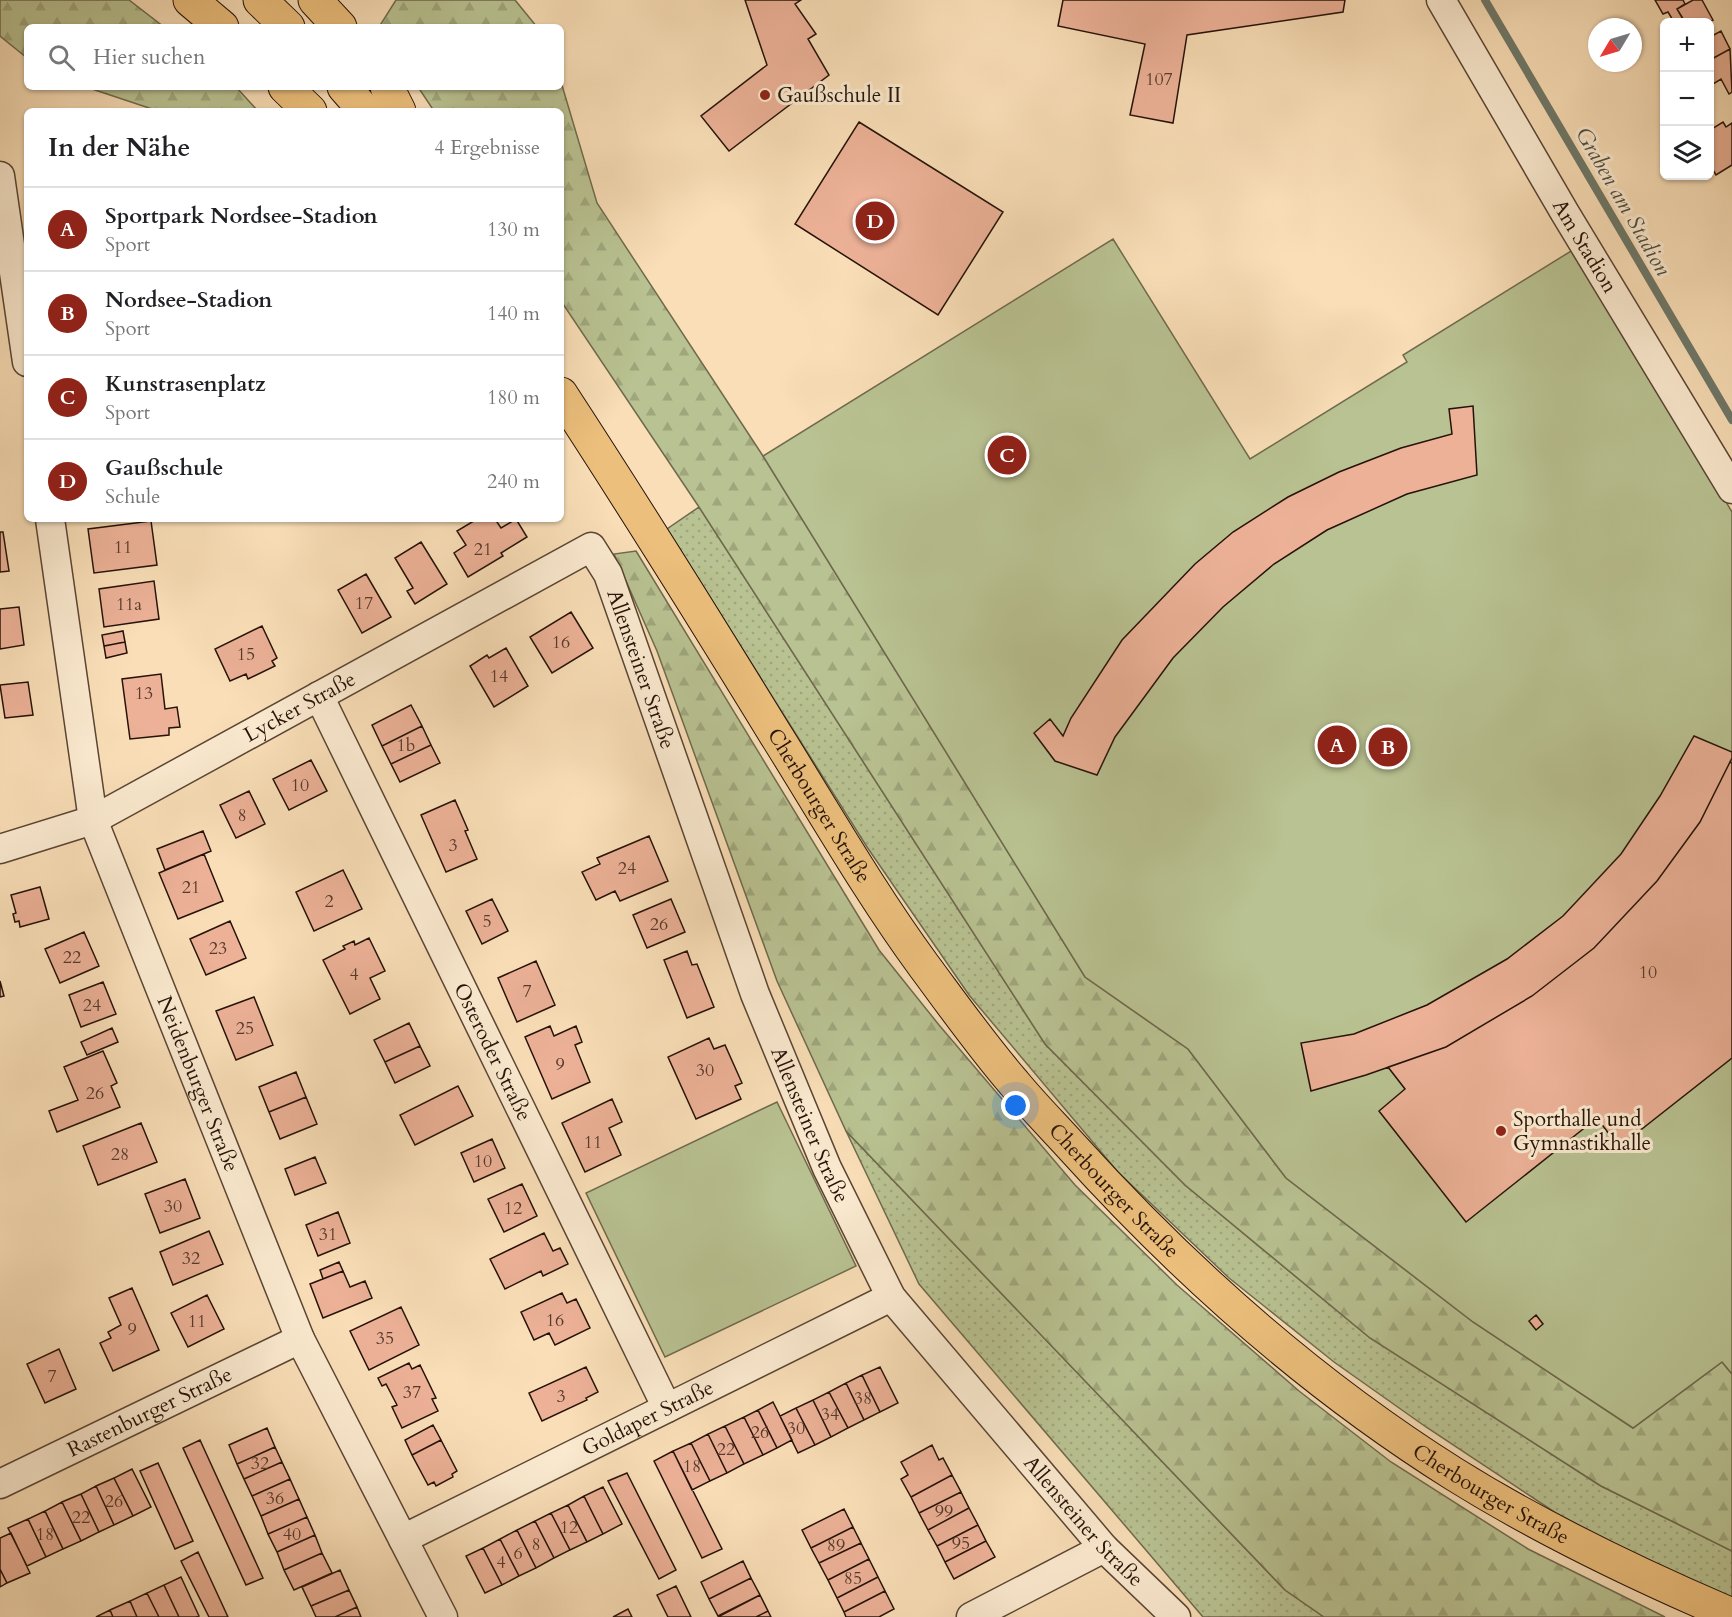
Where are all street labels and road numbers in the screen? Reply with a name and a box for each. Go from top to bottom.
street label: Am Stadion [1545,194,1624,299]
street label: Allensteiner Straße [600,586,682,753]
street label: Lycker Straße [239,665,361,750]
street label: Cherbourger Straße [760,723,878,889]
street label: Osteroder Straße [446,978,538,1126]
street label: Neidenburger Straße [150,992,246,1176]
street label: Allensteiner Straße [763,1042,856,1208]
street label: Cherbourger Straße [1042,1117,1185,1265]
street label: Rastenburger Straße [62,1360,237,1464]
street label: Goldaper Straße [577,1373,719,1463]
street label: Cherbourger Straße [1407,1437,1574,1552]
street label: Allensteiner Straße [1017,1450,1150,1593]

